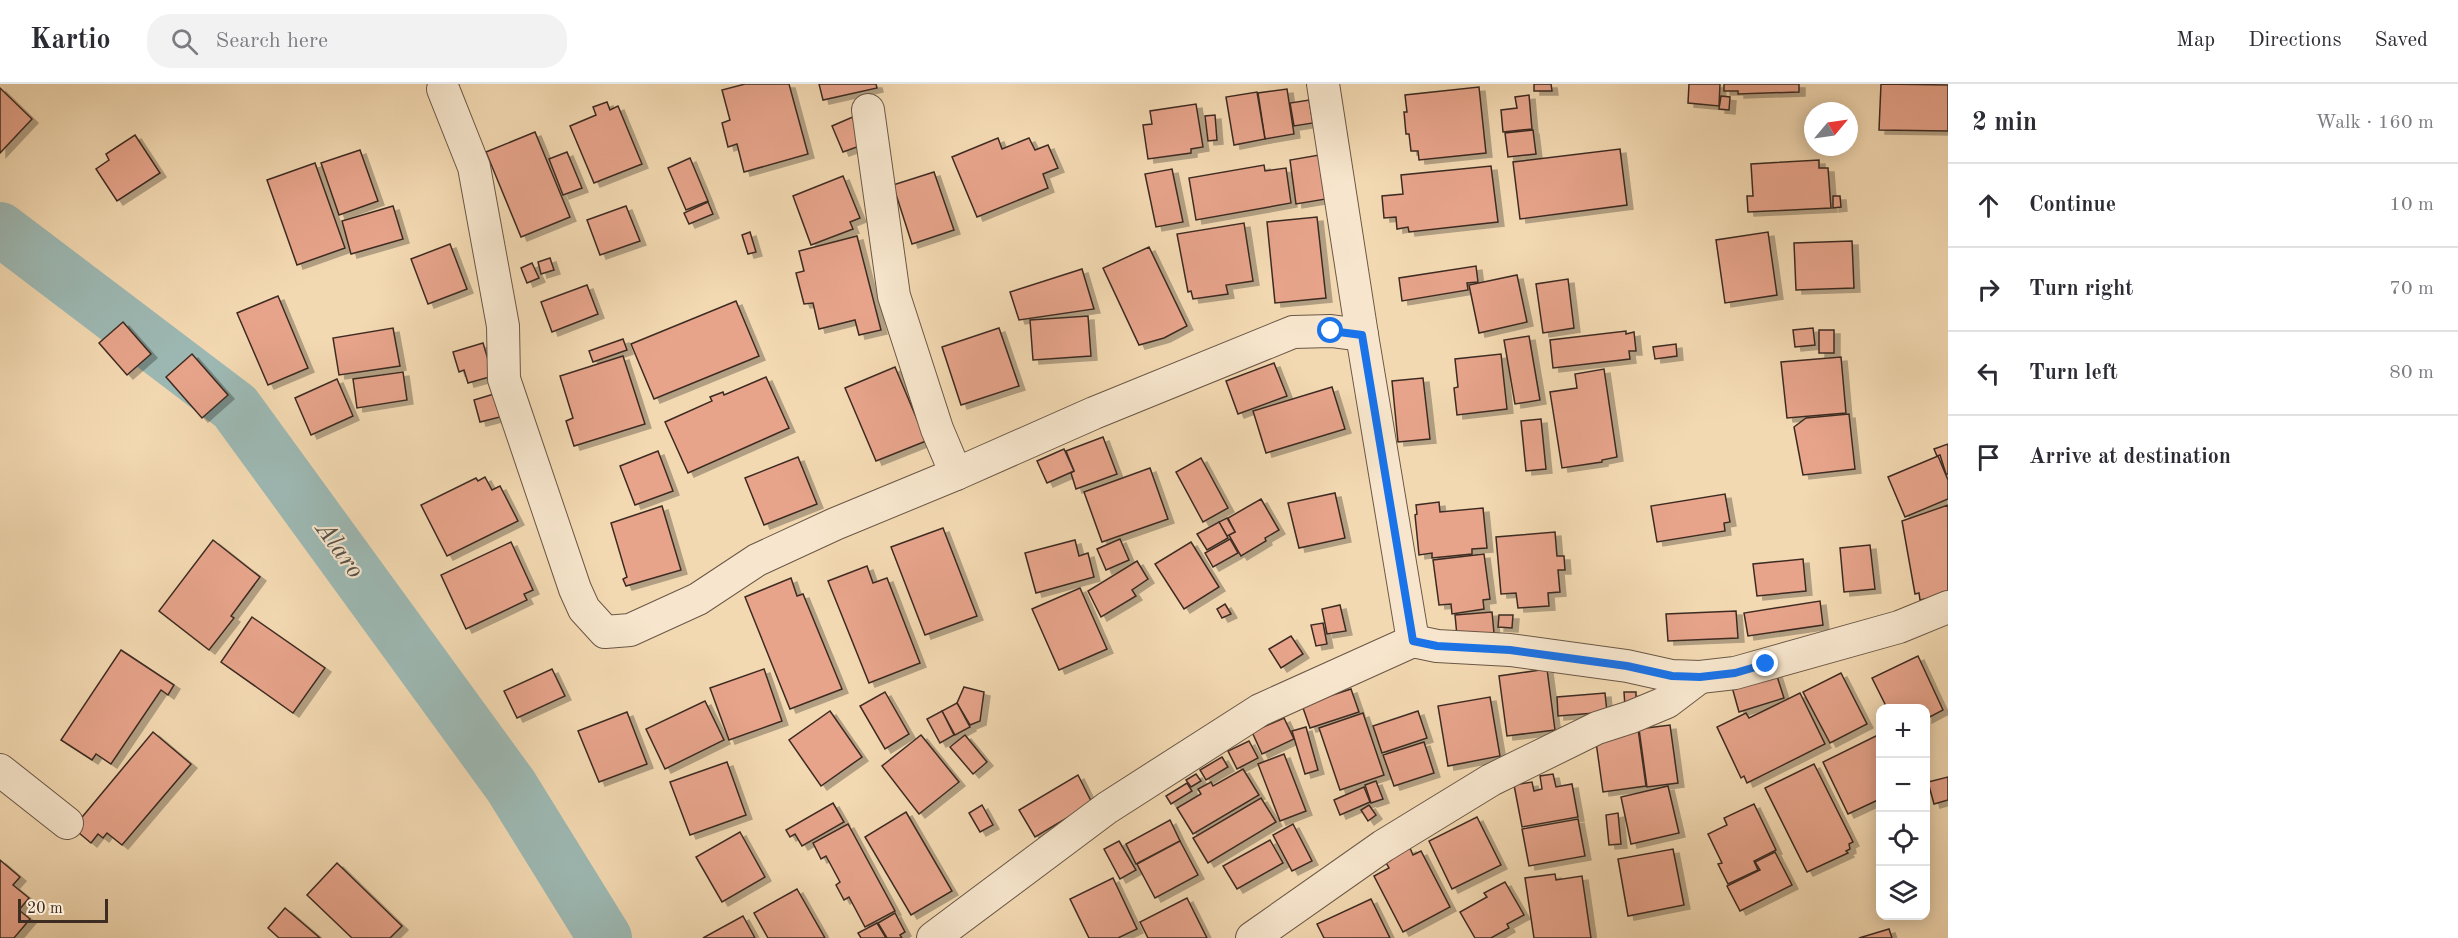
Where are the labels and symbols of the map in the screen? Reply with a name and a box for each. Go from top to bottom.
north arrow [1804,102,1858,156]
route start [1317,317,1343,343]
water label: Alaro [309,515,368,583]
route end [1752,650,1778,676]
scale bar [18,896,108,924]

